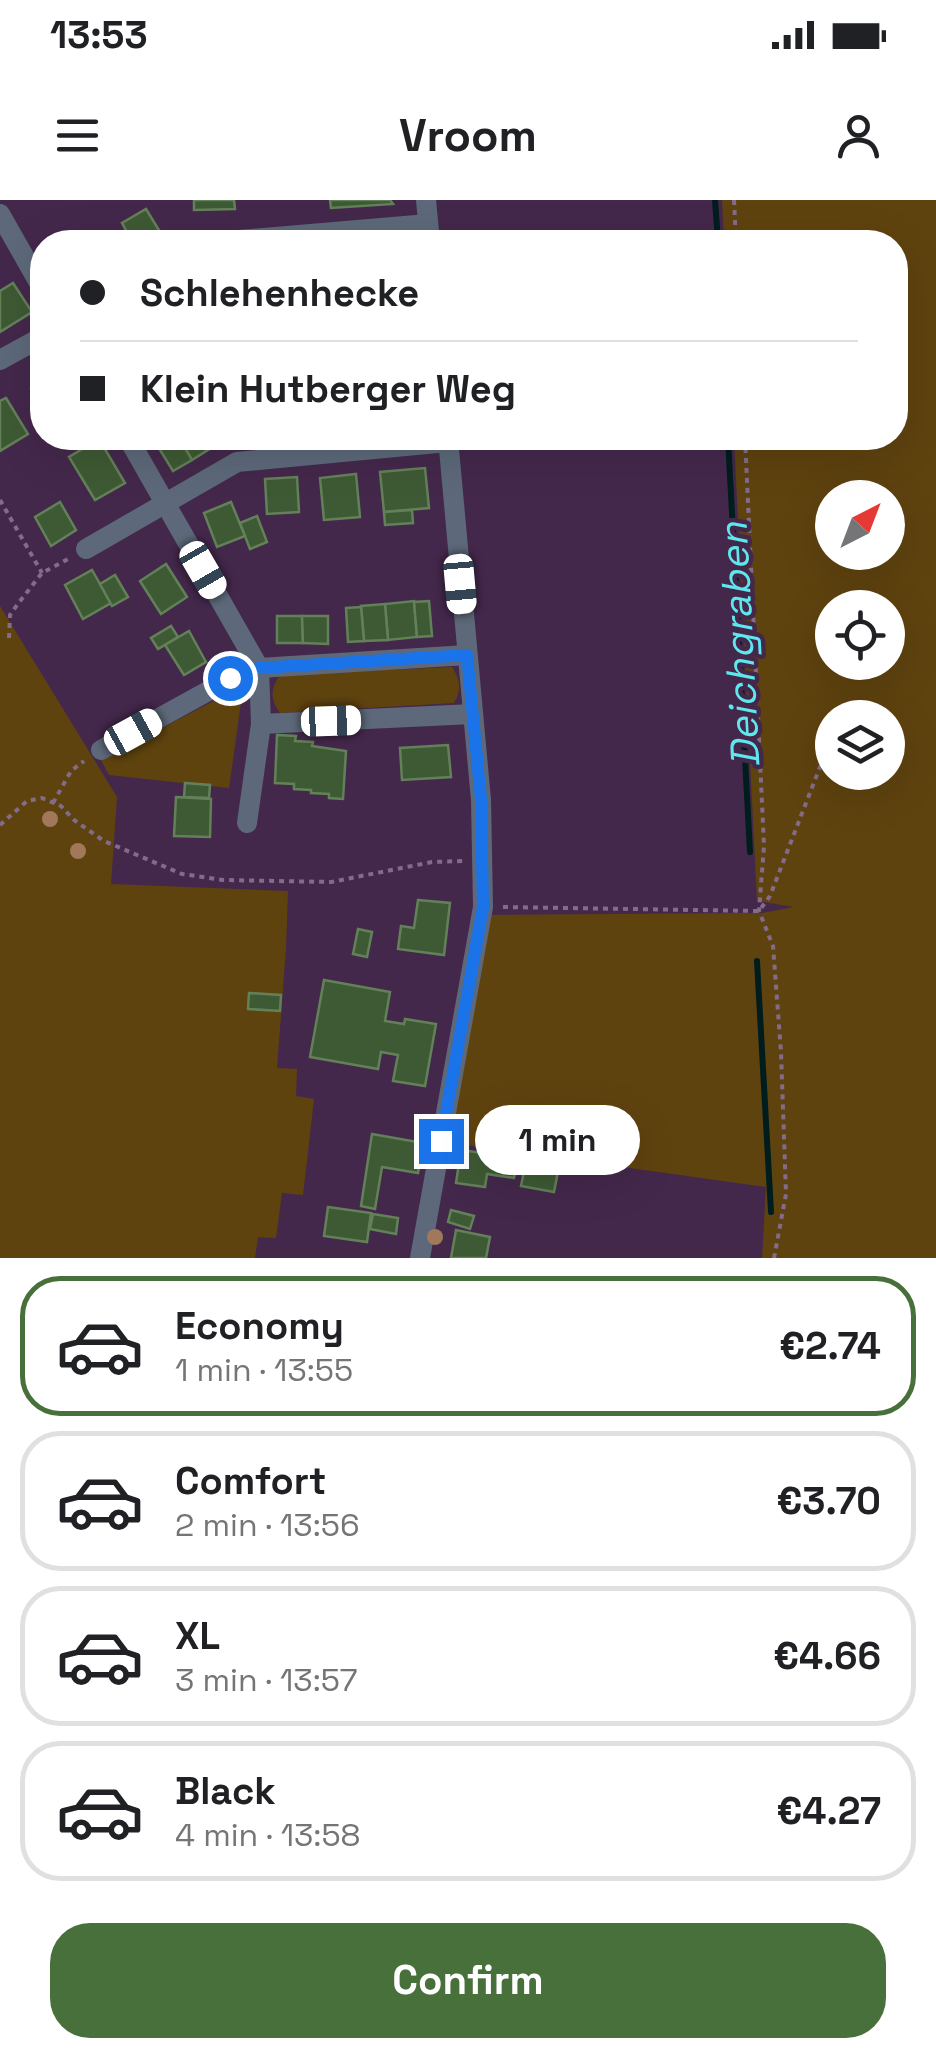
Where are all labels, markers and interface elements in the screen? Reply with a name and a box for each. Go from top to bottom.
text: 13:53 [50,11,148,59]
text: Vroom [399,107,537,164]
icon: menu [50,108,105,163]
icon: person [831,108,886,163]
text: Schlehenhecke [140,269,419,317]
text: Klein Hutberger Weg [140,365,516,413]
north arrow [815,480,905,570]
map controls [815,480,905,790]
water label: Deichgraben [708,520,771,769]
car [175,537,231,603]
car [442,553,478,615]
button: locate [815,590,905,680]
route start [208,656,253,701]
button: layers [815,700,905,790]
car [99,704,167,760]
car [300,705,362,737]
callout: 1 min [476,1106,641,1176]
route end [419,1119,464,1164]
text: 1 min [518,1120,597,1160]
icon: car [55,1301,145,1391]
text: Economy [175,1302,344,1350]
text: €2.74 [779,1322,881,1370]
text: 1 min · 13:55 [175,1350,353,1390]
icon: car [55,1456,145,1546]
text: Comfort [175,1457,326,1505]
text: €3.70 [777,1477,881,1525]
text: 2 min · 13:56 [175,1505,359,1545]
icon: car [55,1611,145,1701]
text: XL [175,1612,220,1660]
text: €4.66 [773,1632,881,1680]
text: 3 min · 13:57 [175,1660,358,1700]
icon: car [55,1766,145,1856]
text: Black [175,1767,276,1815]
text: €4.27 [776,1787,881,1835]
text: 4 min · 13:58 [175,1815,361,1855]
button: Confirm [50,1923,886,2038]

